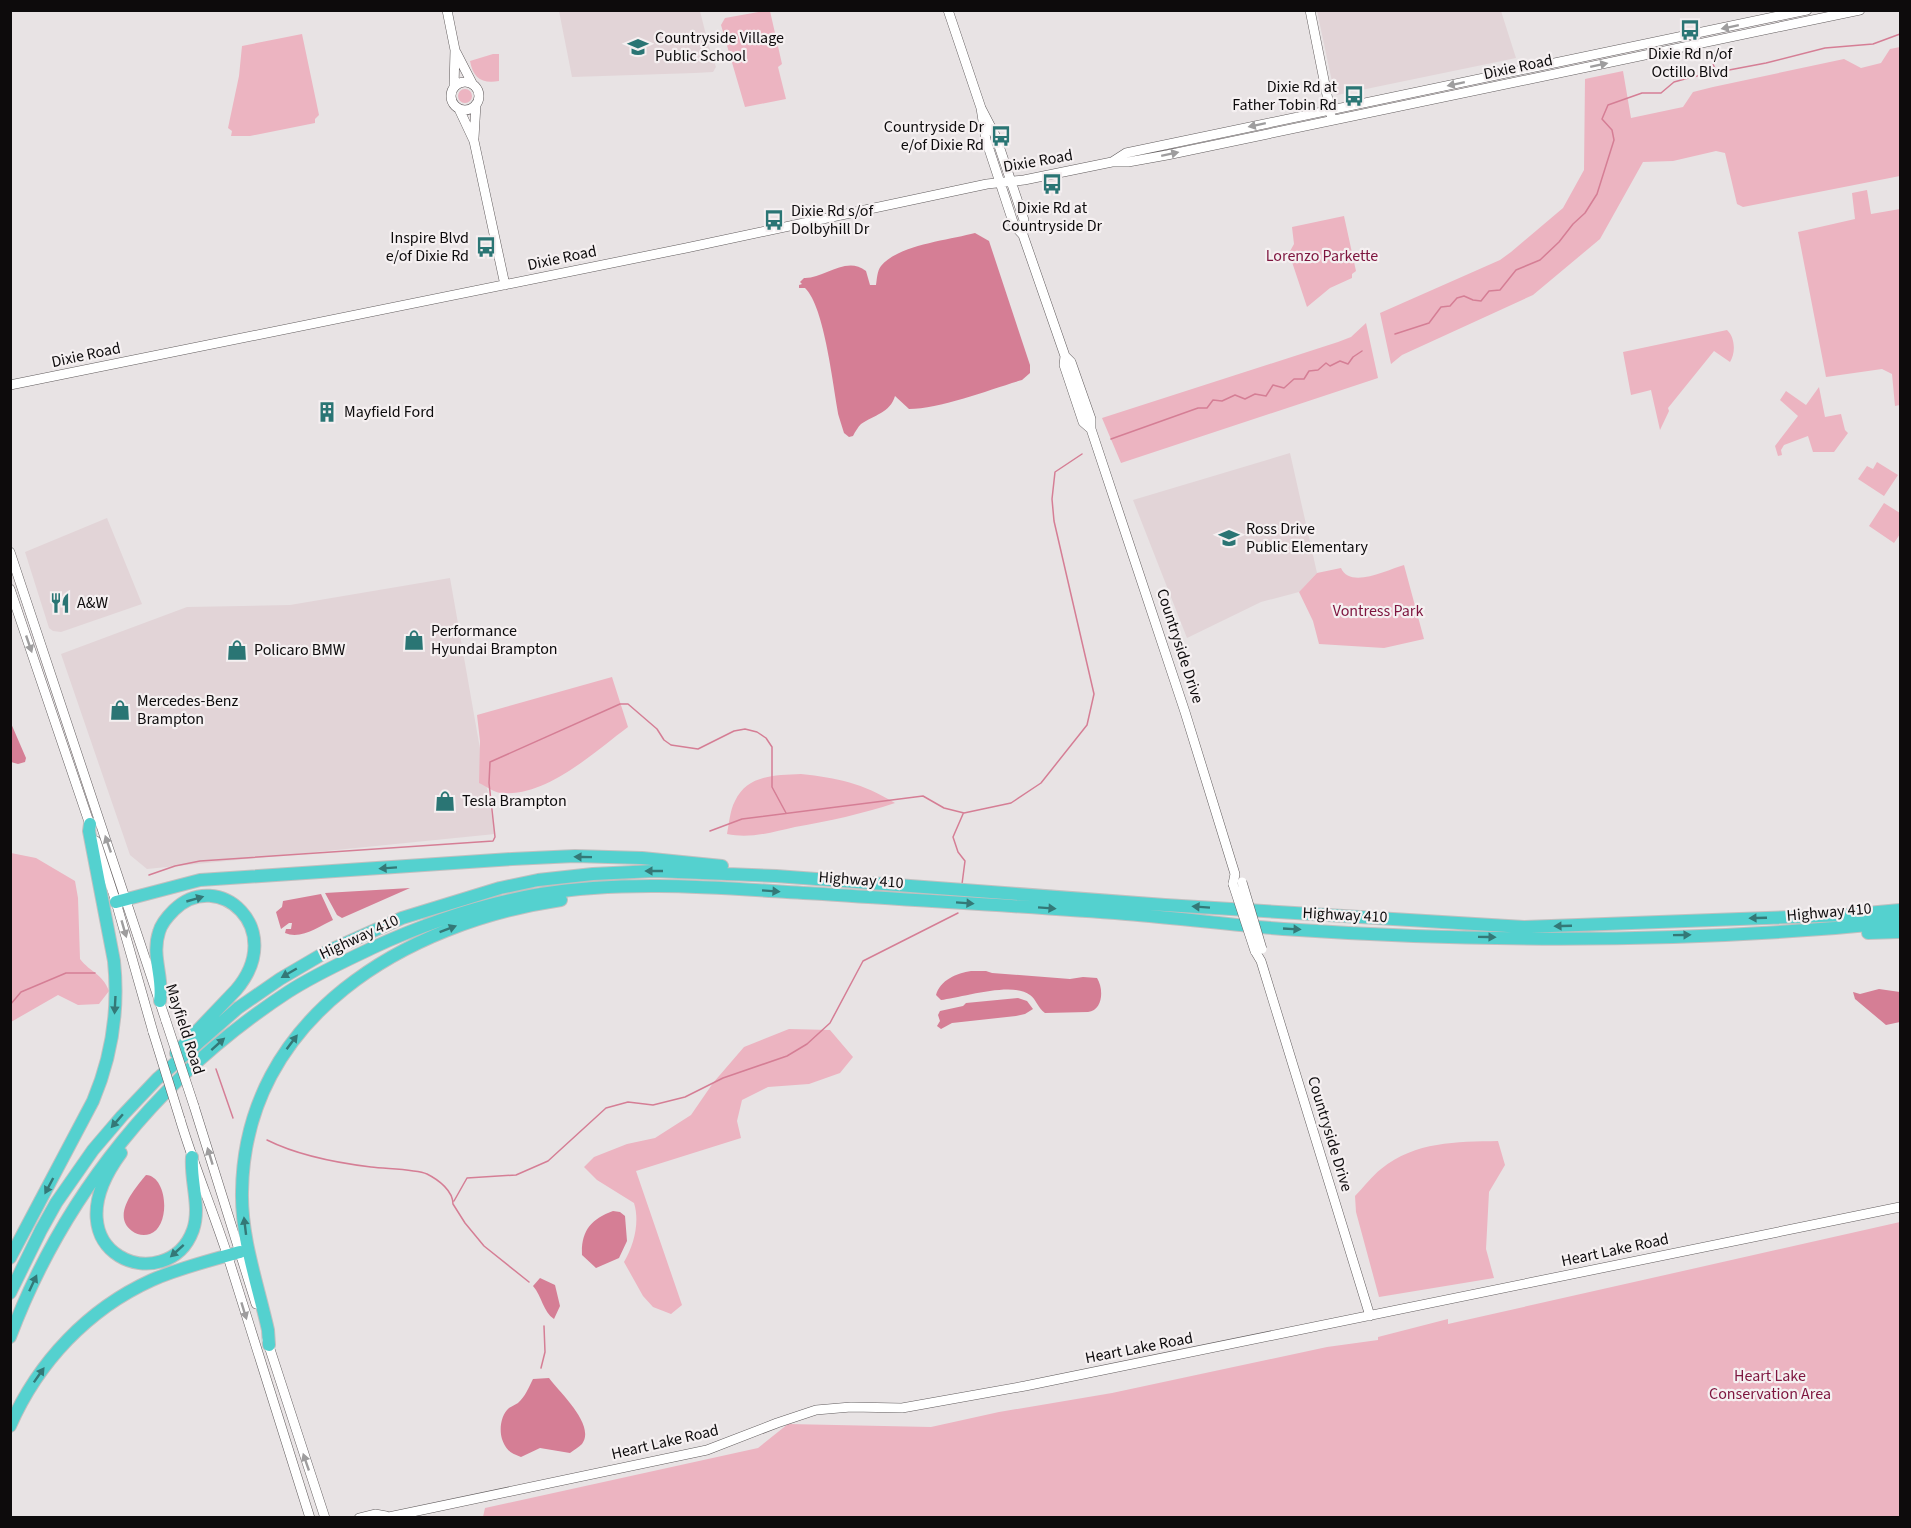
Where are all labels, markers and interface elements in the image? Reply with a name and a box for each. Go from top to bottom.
bus stop icon: Dixie Rd n/of Octillo Blvd [1678,18,1702,42]
one-way arrow [1720,23,1739,32]
place label: Countryside Village Public School [655,27,784,67]
school or university icon: Countryside Village Public School [626,35,650,59]
place label: Dixie Rd n/of Octillo Blvd [1648,43,1733,83]
street label: Dixie Road [1481,49,1555,85]
one-way arrow [1590,60,1609,69]
place label: Dixie Rd at Father Tobin Rd [1232,76,1338,116]
one-way arrow [1447,80,1466,89]
bus stop icon: Dixie Rd at Father Tobin Rd [1342,84,1366,108]
place label: Countryside Dr e/of Dixie Rd [884,116,984,156]
one-way arrow [1248,121,1267,130]
bus stop icon: Countryside Dr e/of Dixie Rd [989,124,1013,148]
street label: Dixie Road [1001,144,1075,178]
one-way arrow [1161,149,1180,158]
bus stop icon: Dixie Rd at Countryside Dr [1040,172,1064,196]
place label: Dixie Rd at Countryside Dr [1002,197,1103,237]
place label: Dixie Rd s/of Dolbyhill Dr [791,200,874,240]
bus stop icon: Dixie Rd s/of Dolbyhill Dr [762,208,786,232]
place label: Inspire Blvd e/of Dixie Rd [386,227,469,267]
bus stop icon: Inspire Blvd e/of Dixie Rd [474,235,498,259]
street label: Dixie Road [525,240,599,276]
park label: Lorenzo Parkette [1266,245,1378,267]
street label: Dixie Road [49,337,123,373]
building icon: Mayfield Ford [315,400,339,424]
place label: Mayfield Ford [344,401,435,423]
place label: Ross Drive Public Elementary [1246,518,1369,558]
school or university icon: Ross Drive Public Elementary [1217,526,1241,550]
street label: Countryside Drive [1151,586,1209,706]
restaurant icon: A&W [48,591,72,615]
place label: A&W [77,592,108,614]
park label: Vontress Park [1333,600,1423,622]
place label: Performance Hyundai Brampton [431,620,558,660]
shop icon: Performance Hyundai Brampton [402,628,426,652]
one-way arrow [25,635,35,653]
shop icon: Policaro BMW [225,638,249,662]
place label: Policaro BMW [254,639,346,661]
place label: Mercedes-Benz Brampton [137,690,239,730]
shop icon: Mercedes-Benz Brampton [108,698,132,722]
shop icon: Tesla Brampton [433,789,457,813]
place label: Tesla Brampton [462,790,567,812]
one-way arrow [103,835,113,853]
one-way arrow [574,852,593,861]
one-way arrow [379,863,398,872]
one-way arrow [645,866,664,876]
street label: Highway 410 [818,866,904,894]
one-way arrow [761,886,780,896]
one-way arrow [186,894,204,903]
street label: Highway 410 [1786,897,1872,927]
one-way arrow [956,898,975,908]
one-way arrow [1192,902,1211,911]
street label: Highway 410 [1302,902,1388,928]
one-way arrow [1037,904,1056,913]
street label: Highway 410 [316,909,402,965]
one-way arrow [1749,914,1768,923]
one-way arrow [120,920,129,938]
one-way arrow [1554,921,1573,930]
one-way arrow [439,924,457,934]
one-way arrow [1283,925,1302,934]
one-way arrow [1672,931,1691,940]
one-way arrow [1478,932,1497,942]
one-way arrow [281,968,297,979]
street label: Mayfield Road [160,981,210,1077]
one-way arrow [111,996,120,1015]
one-way arrow [286,1035,298,1051]
one-way arrow [210,1038,225,1051]
street label: Countryside Drive [1302,1074,1358,1194]
one-way arrow [111,1113,124,1128]
one-way arrow [205,1147,214,1165]
one-way arrow [44,1177,54,1195]
one-way arrow [240,1217,249,1236]
street label: Heart Lake Road [1559,1228,1671,1272]
one-way arrow [170,1244,185,1257]
one-way arrow [28,1274,37,1291]
one-way arrow [240,1302,249,1320]
street label: Heart Lake Road [1083,1327,1195,1369]
park label: Heart Lake Conservation Area [1709,1365,1831,1405]
one-way arrow [33,1367,44,1383]
street label: Heart Lake Road [609,1419,721,1465]
one-way arrow [301,1453,310,1471]

